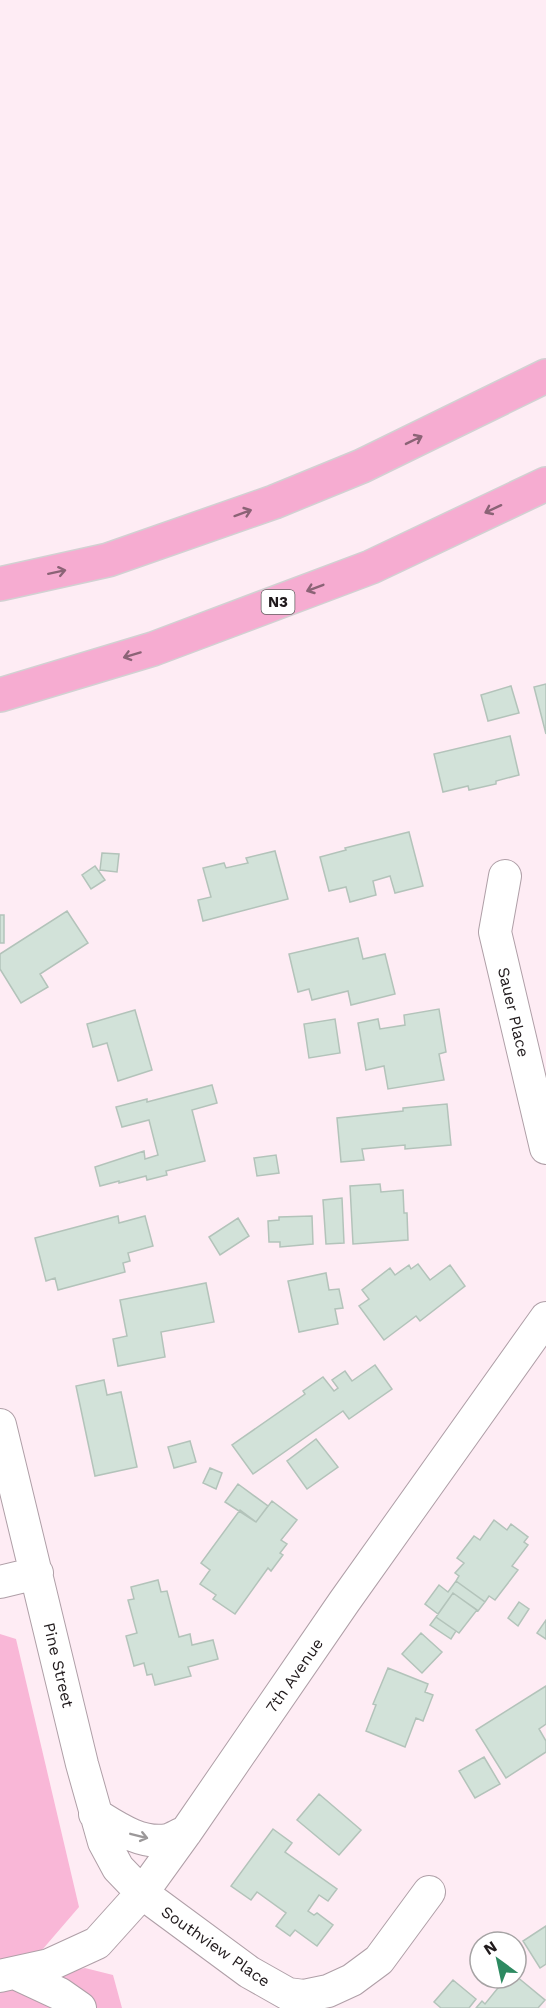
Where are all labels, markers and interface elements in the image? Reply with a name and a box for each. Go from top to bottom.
one-way arrow [405,434,423,446]
one-way arrow [485,504,503,516]
one-way arrow [233,506,252,517]
one-way arrow [47,565,66,577]
one-way arrow [306,583,325,594]
road number: N3 [262,590,294,614]
one-way arrow [123,650,142,661]
street label: Sauer Place [494,965,533,1059]
street label: Pine Street [39,1621,78,1710]
street label: 7th Avenue [262,1634,327,1716]
one-way arrow [129,1831,148,1843]
street label: Southview Place [158,1902,274,1991]
north arrow [468,1930,528,1990]
text: N [480,1937,500,1959]

